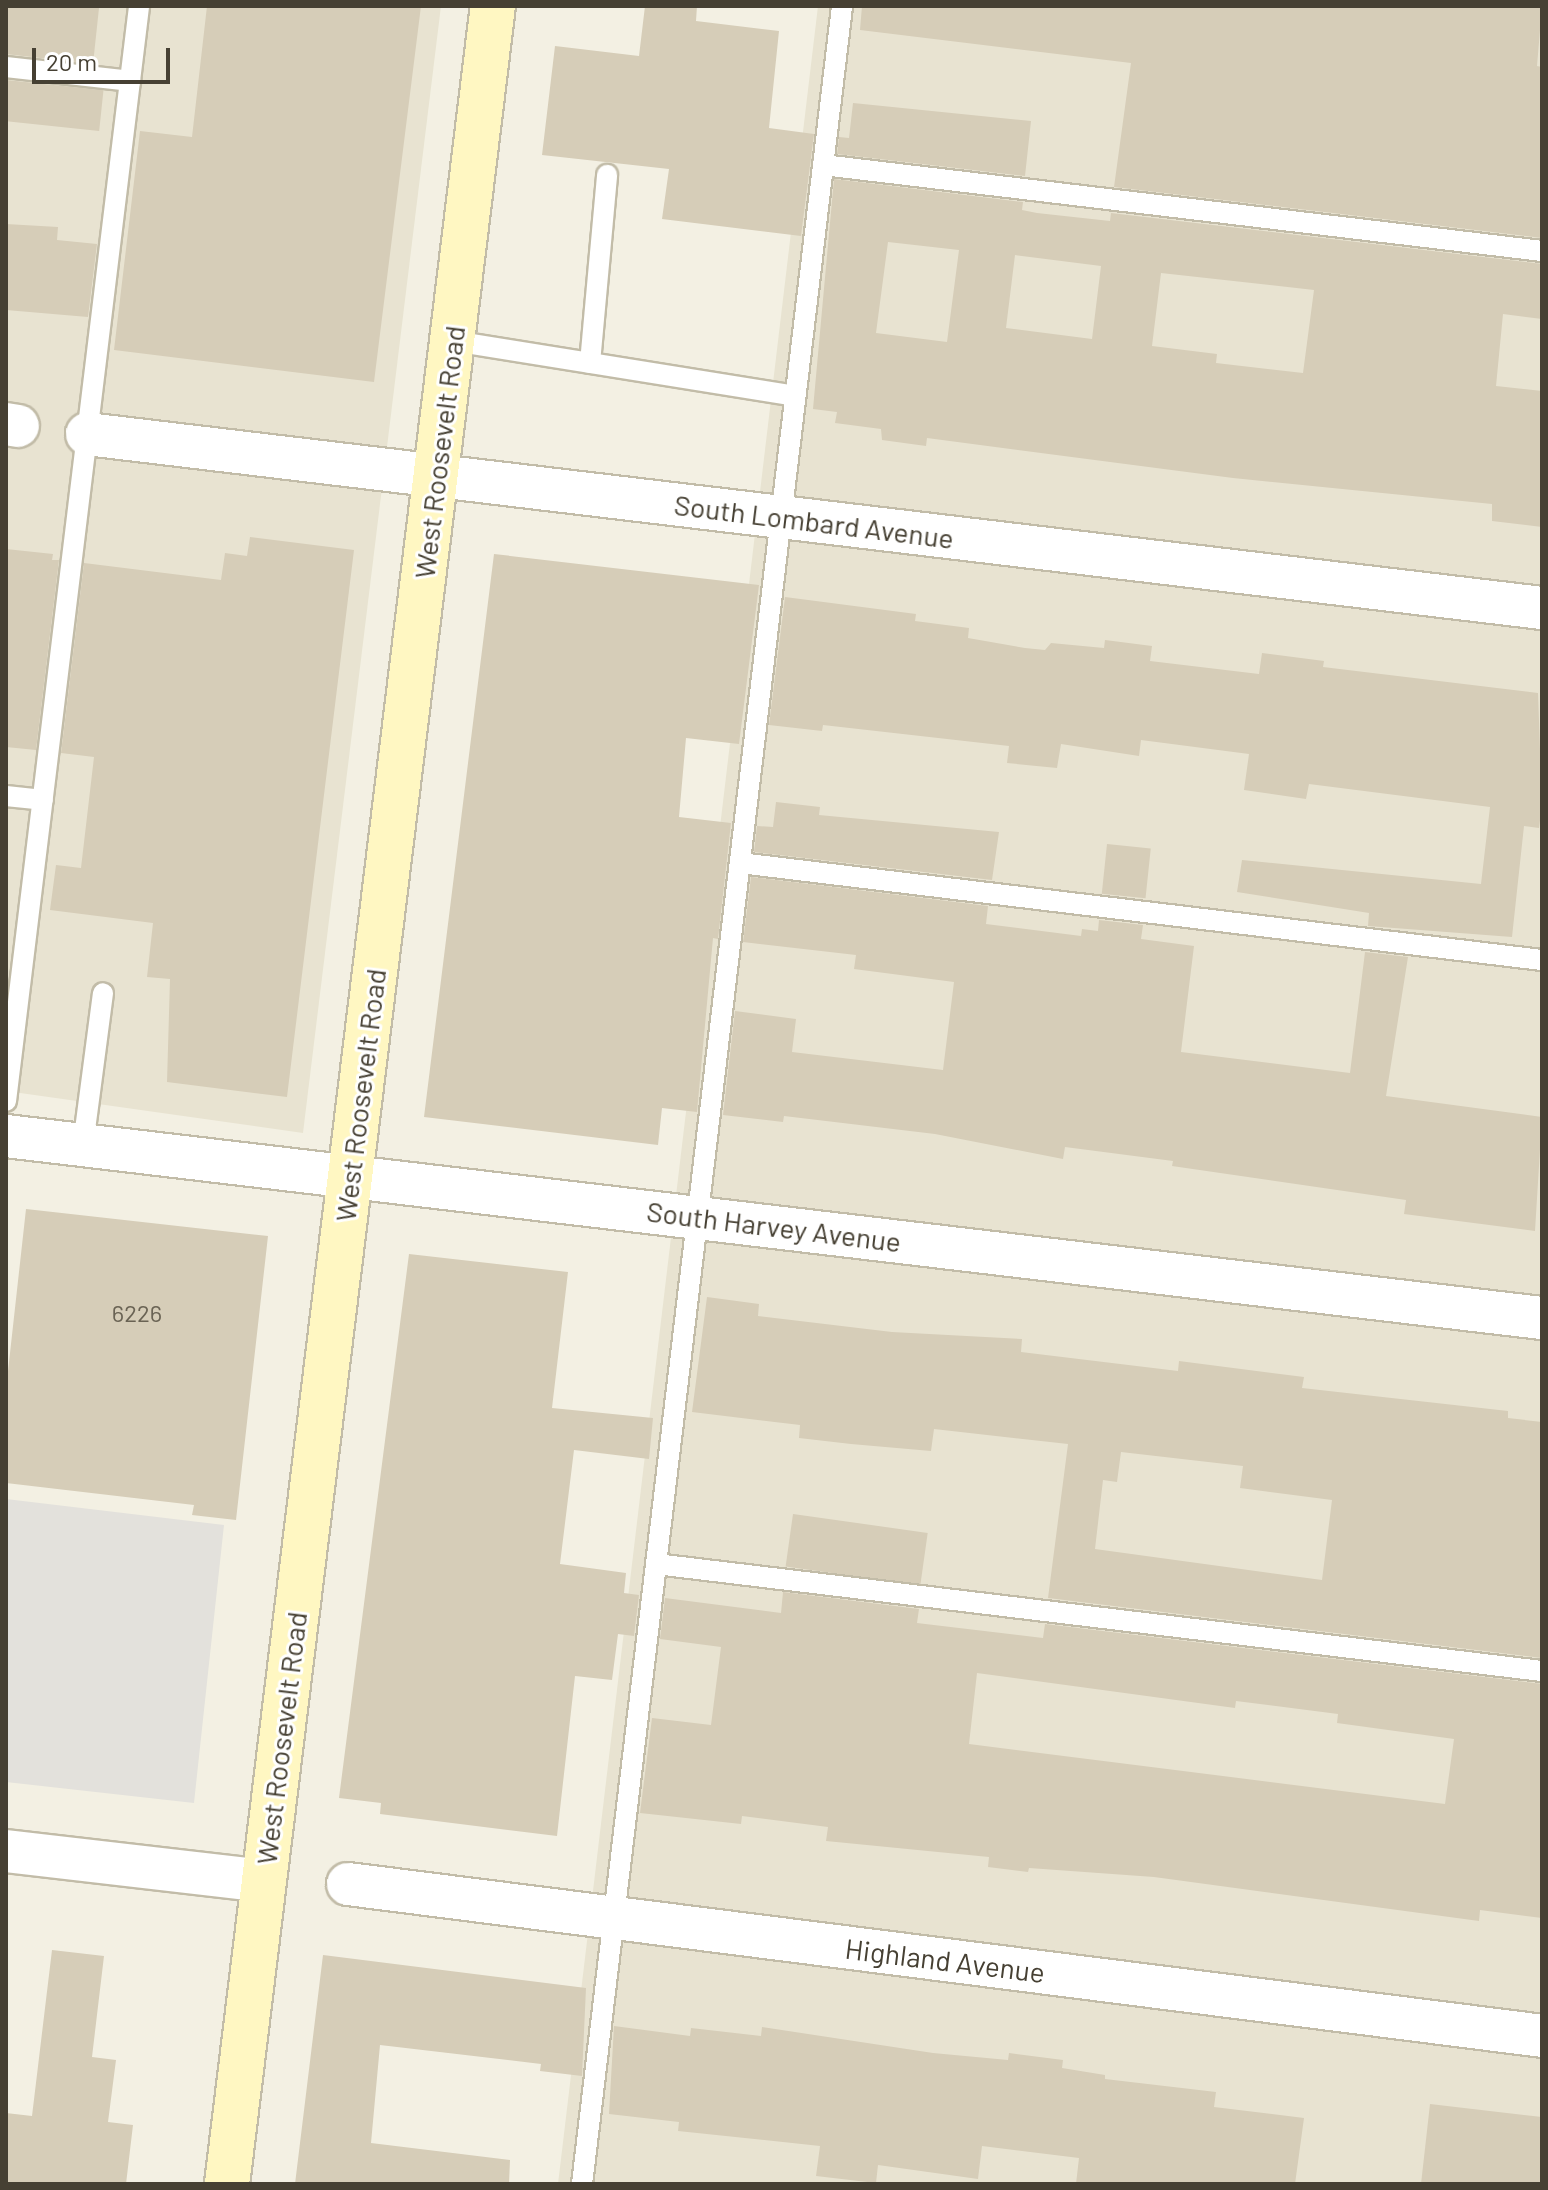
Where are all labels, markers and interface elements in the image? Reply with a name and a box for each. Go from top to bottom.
scale bar [36,32,174,82]
text: 20 m [46,47,97,76]
street label: West Roosevelt Road [407,324,471,580]
street label: South Lombard Avenue [672,487,956,555]
street label: West Roosevelt Road [328,967,392,1223]
street label: South Harvey Avenue [645,1194,903,1258]
house number: 6226 [112,1299,162,1327]
street label: West Roosevelt Road [249,1610,313,1866]
street label: Highland Avenue [843,1931,1047,1989]

